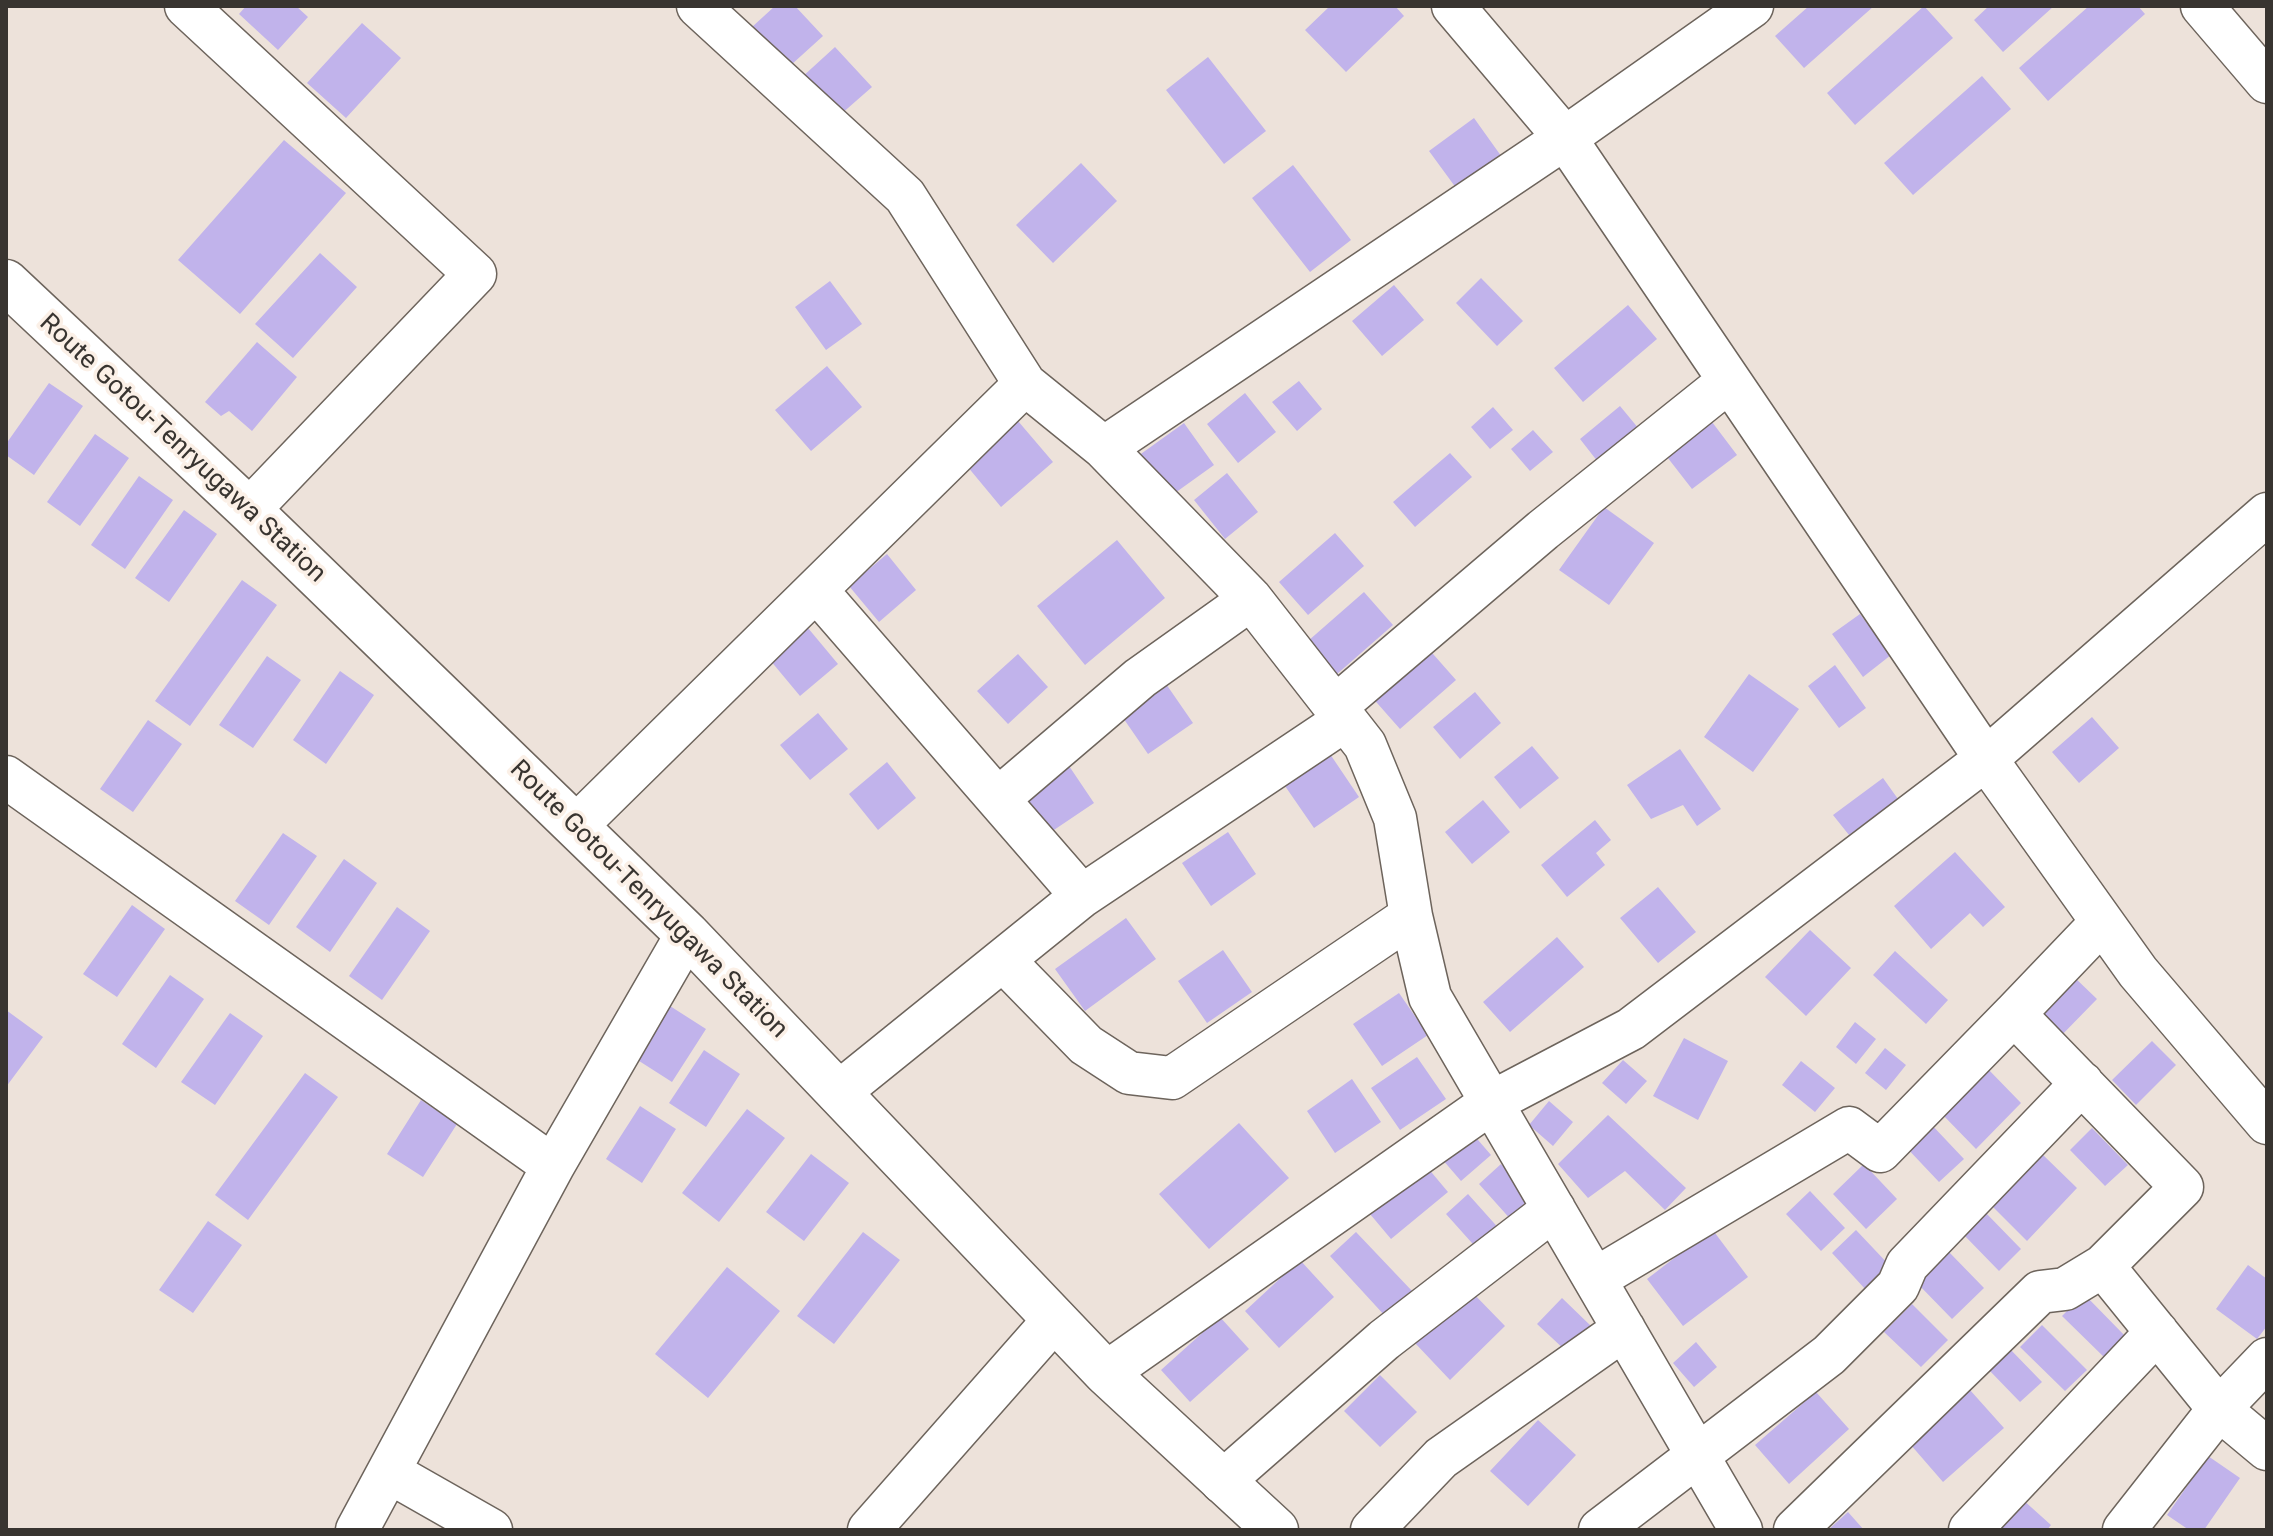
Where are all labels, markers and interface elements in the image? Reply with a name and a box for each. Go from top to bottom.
street label: Route Gotou-Tenryugawa Station [32,308,332,590]
street label: Route Gotou-Tenryugawa Station [503,755,793,1045]

